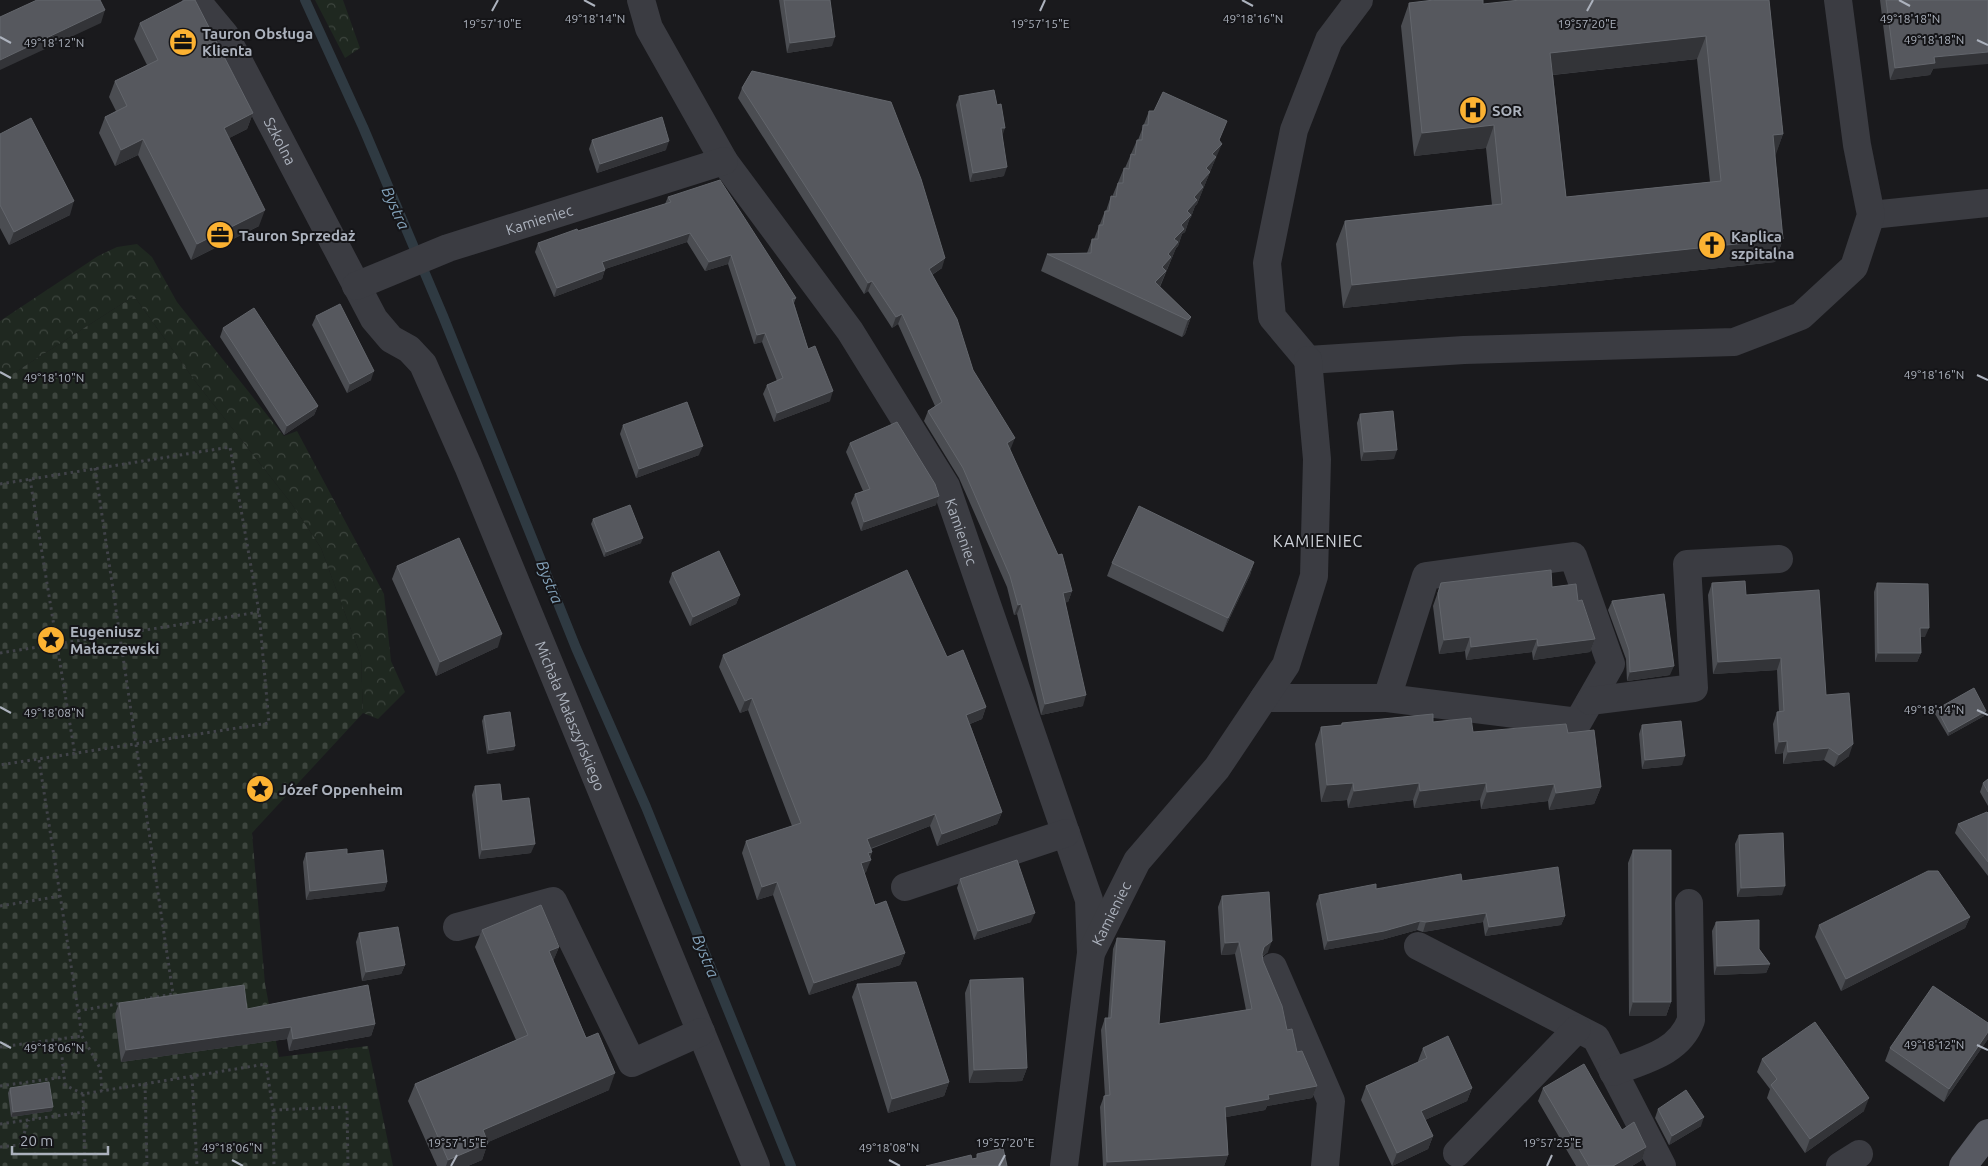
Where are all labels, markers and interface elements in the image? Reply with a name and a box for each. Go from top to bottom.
text: 49°18'14"N [565,12,625,25]
text: 49°18'16"N [1223,12,1283,25]
text: 49°18'18"N [1880,12,1940,25]
text: 19°57'10"E [463,17,522,30]
text: 19°57'15"E [1011,17,1070,30]
text: 19°57'20"E [1558,17,1617,30]
place label: Tauron Obsługa Klienta [202,25,313,59]
office icon: Tauron Obsługa Klienta [168,27,198,57]
text: 49°18'18"N [1904,33,1964,46]
text: 49°18'12"N [24,36,84,49]
hospital icon: SOR [1458,95,1488,125]
place label: SOR [1492,102,1522,119]
street label: Szkolna [261,114,300,167]
water label: Bystra [379,184,414,233]
street label: Kamieniec [503,201,575,238]
office icon: Tauron Sprzedaż [205,220,235,250]
place label: Tauron Sprzedaż [239,227,355,244]
place label: Kaplica szpitalna [1731,228,1794,262]
church icon: Kaplica szpitalna [1697,230,1727,260]
text: 49°18'16"N [1904,368,1964,381]
text: 49°18'10"N [24,371,84,384]
street label: Kamieniec [942,496,981,567]
district label: KAMIENIEC [1273,532,1363,550]
water label: Bystra [533,558,567,607]
place label: Eugeniusz Małaczewski [70,623,159,657]
place icon: Eugeniusz Małaczewski [36,625,66,655]
street label: Michała Małaszyńskiego [532,638,609,793]
text: 49°18'14"N [1904,703,1964,716]
text: 49°18'08"N [24,706,84,719]
place icon: Józef Oppenheim [245,774,275,804]
place label: Józef Oppenheim [279,781,403,798]
street label: Kamieniec [1088,879,1134,948]
water label: Bystra [689,932,723,981]
text: 49°18'12"N [1904,1038,1964,1051]
text: 49°18'06"N [24,1041,84,1054]
scale bar [12,1124,109,1156]
text: 20 m [20,1132,53,1149]
text: 19°57'15"E [428,1136,487,1149]
text: 19°57'20"E [976,1136,1035,1149]
text: 19°57'25"E [1523,1136,1582,1149]
text: 49°18'06"N [202,1141,262,1154]
text: 49°18'08"N [859,1141,919,1154]

